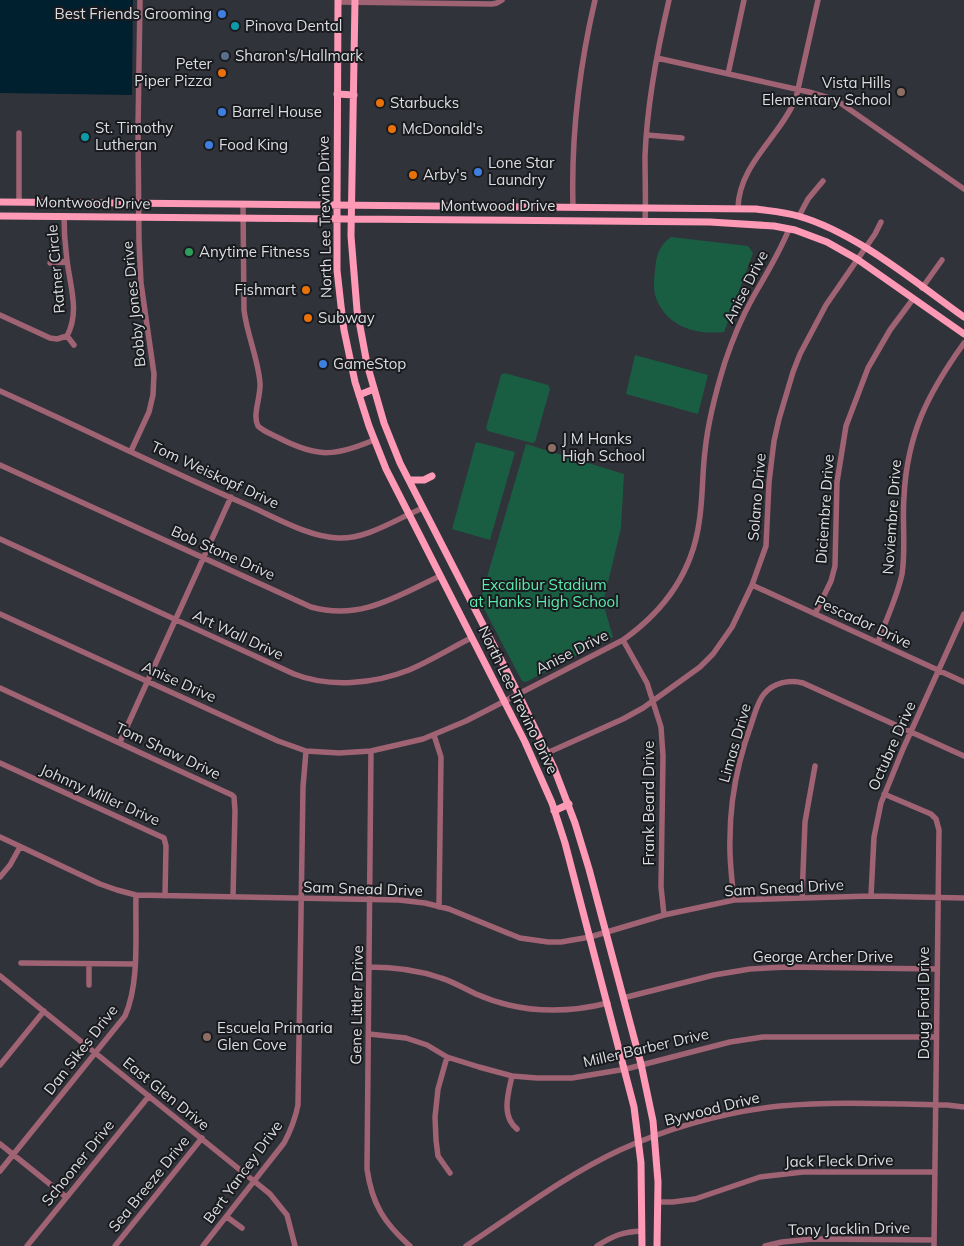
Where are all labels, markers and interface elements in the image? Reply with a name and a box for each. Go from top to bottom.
place label: Best Friends Grooming [54,4,212,23]
marker: Best Friends Grooming [216,8,228,20]
place label: Pinova Dental [245,16,342,35]
marker: Pinova Dental [229,20,241,32]
place label: Sharon's/Hallmark [235,46,363,65]
marker: Sharon's/Hallmark [219,50,231,62]
place label: Peter Piper Pizza [134,54,213,90]
marker: Peter Piper Pizza [216,67,228,79]
place label: Vista Hills Elementary School [762,73,891,109]
marker: Vista Hills Elementary School [895,86,907,98]
place label: Starbucks [390,93,459,112]
marker: Starbucks [374,97,386,109]
place label: Barrel House [232,102,322,121]
marker: Barrel House [216,106,228,118]
place label: St. Timothy Lutheran [95,118,173,154]
place label: McDonald's [402,119,483,138]
marker: McDonald's [386,123,398,135]
marker: St. Timothy Lutheran [79,131,91,143]
place label: Food King [219,135,288,154]
street label: North Lee Trevino Drive [314,136,335,298]
marker: Food King [203,139,215,151]
place label: Lone Star Laundry [488,153,555,189]
place label: Arby's [423,165,467,184]
marker: Lone Star Laundry [472,166,484,178]
marker: Arby's [407,169,419,181]
street label: Montwood Drive [35,192,151,213]
street label: Montwood Drive [441,196,555,215]
street label: Ratner Circle [42,224,69,314]
street label: Bobby Jones Drive [117,240,150,368]
place label: Anytime Fitness [199,242,310,261]
marker: Anytime Fitness [183,246,195,258]
street label: Anise Drive [719,247,772,326]
place label: Fishmart [235,280,296,299]
marker: Fishmart [300,284,312,296]
place label: Subway [318,308,375,327]
marker: Subway [302,312,314,324]
place label: GameStop [333,354,406,373]
marker: GameStop [317,358,329,370]
place label: J M Hanks High School [562,429,645,465]
street label: Tom Weiskopf Drive [148,437,282,512]
marker: J M Hanks High School [546,442,558,454]
street label: Solano Drive [743,452,770,542]
street label: Diciembre Drive [811,454,838,564]
street label: Noviembre Drive [878,459,905,575]
street label: Bob Stone Drive [168,521,278,584]
park label: Excalibur Stadium at Hanks High School [469,575,619,611]
street label: Pescador Drive [812,591,915,652]
street label: Art Wall Drive [190,605,287,664]
street label: North Lee Trevino Drive [474,623,563,777]
street label: Anise Drive [532,625,611,678]
street label: Anise Drive [139,657,219,706]
street label: Octubre Drive [863,698,920,793]
street label: Limas Drive [714,701,755,785]
street label: Tom Shaw Drive [113,718,224,783]
street label: Frank Beard Drive [639,741,658,865]
street label: Johnny Miller Drive [37,760,163,829]
street label: Sam Snead Drive [724,875,844,900]
street label: Sam Snead Drive [303,877,423,900]
street label: Gene Littler Drive [346,945,367,1065]
street label: George Archer Drive [753,947,893,966]
street label: Doug Ford Drive [914,947,933,1059]
street label: Dan Sikes Drive [40,1001,122,1099]
place label: Escuela Primaria Glen Cove [217,1018,333,1054]
street label: Miller Barber Drive [581,1024,711,1071]
marker: Escuela Primaria Glen Cove [201,1031,213,1043]
street label: East Glen Drive [119,1053,213,1134]
street label: Bywood Drive [662,1087,762,1130]
street label: Schooner Drive [37,1116,118,1210]
street label: Bert Yancey Drive [199,1117,286,1227]
street label: Sea Breeze Drive [104,1132,193,1236]
street label: Jack Fleck Drive [785,1150,893,1171]
street label: Tony Jacklin Drive [788,1218,910,1239]

